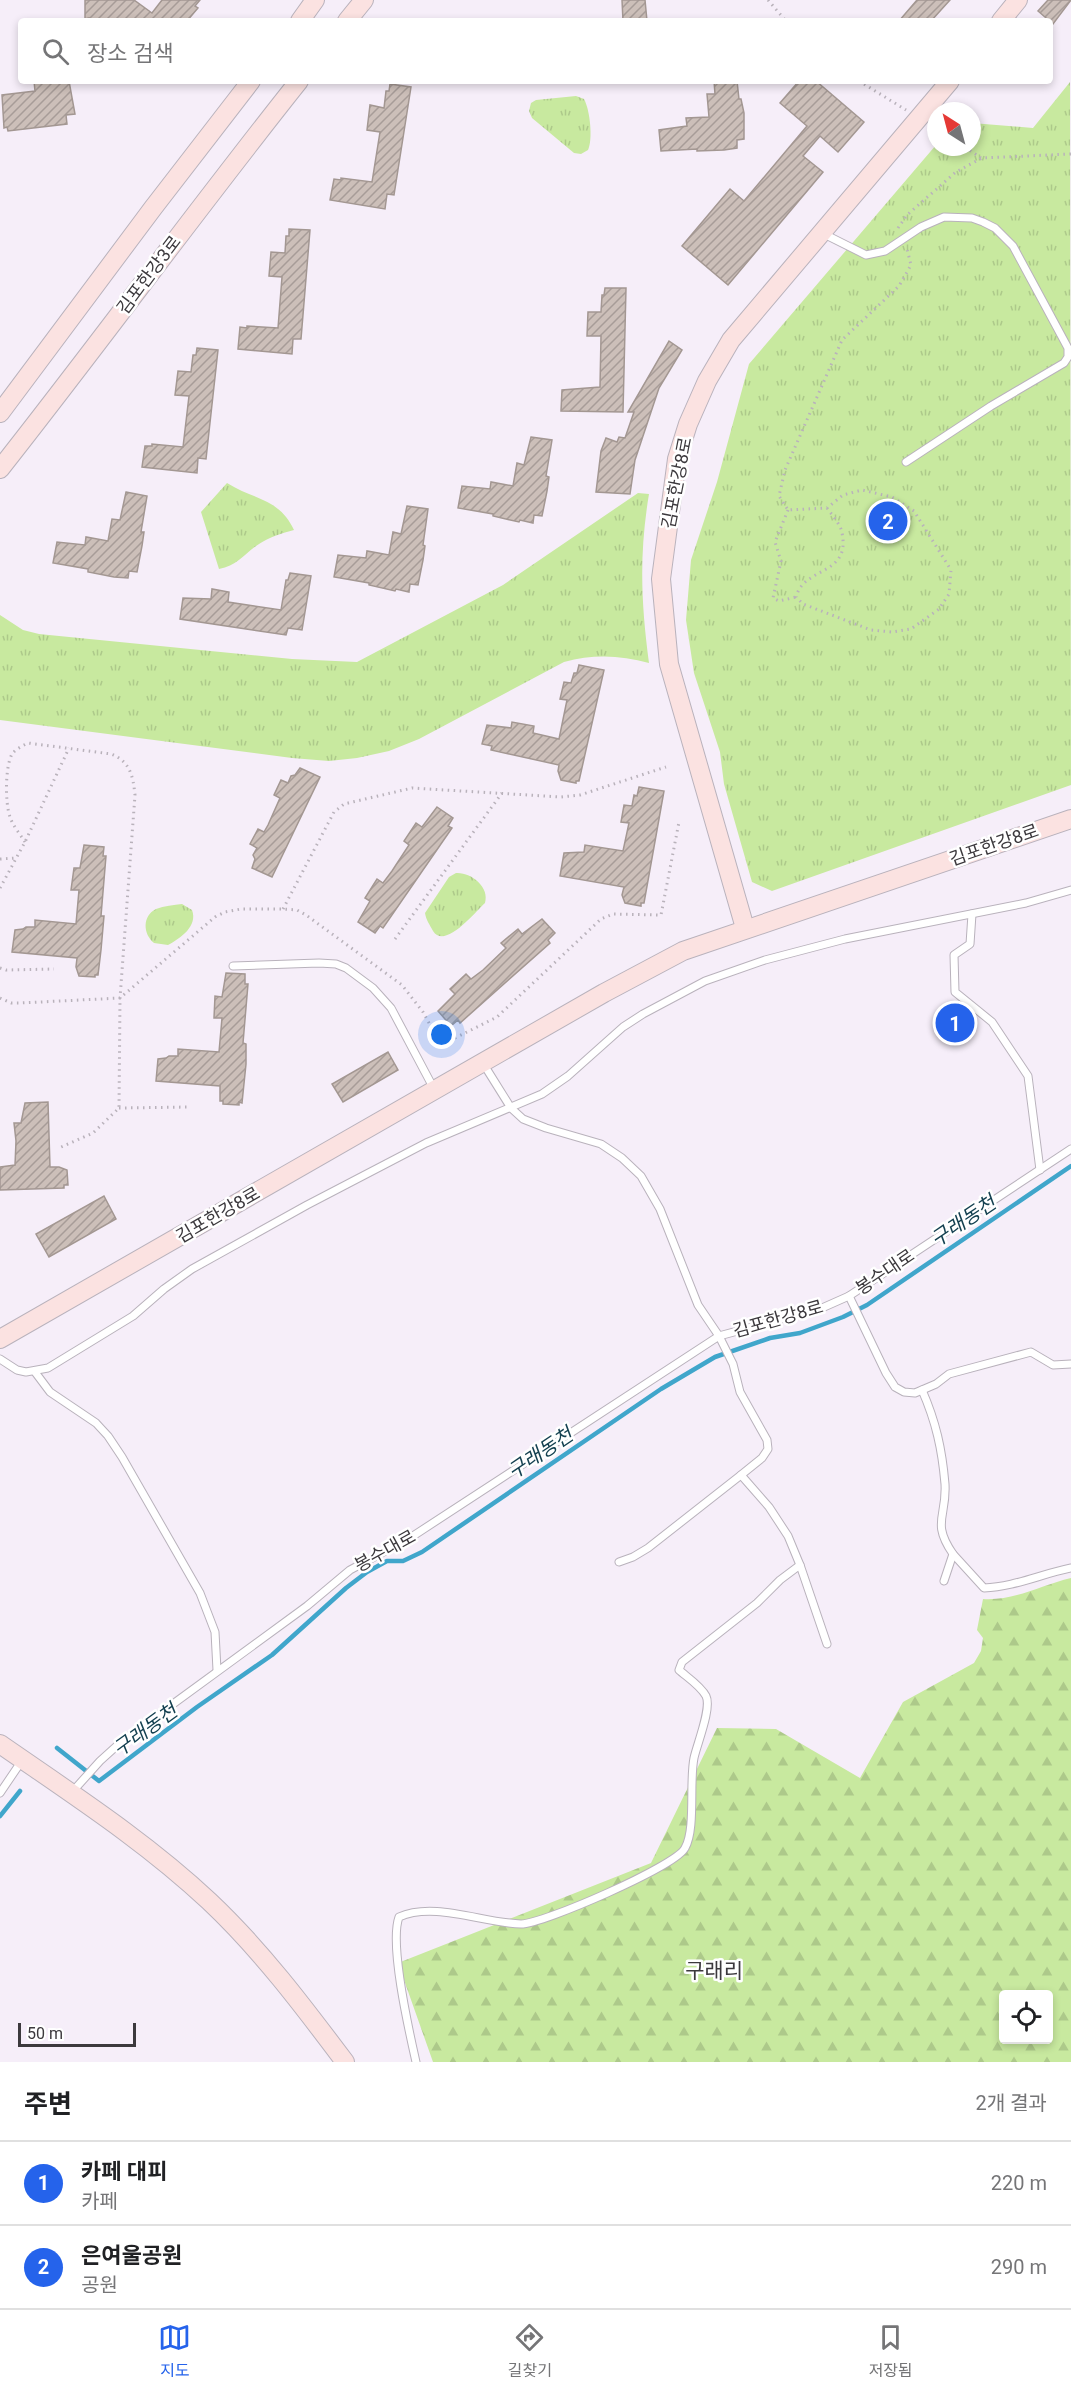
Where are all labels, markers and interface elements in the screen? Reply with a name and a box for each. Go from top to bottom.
search box [18,18,1053,84]
icon: search [39,35,72,68]
text: 장소 검색 [87,41,173,66]
north arrow [927,102,981,156]
street label: 김포한강3로 [112,231,185,318]
street label: 김포한강8로 [657,435,696,531]
pin: 2 [868,498,908,544]
street label: 김포한강8로 [946,819,1041,870]
pin: 1 [936,1000,974,1046]
your location [427,1020,456,1049]
street label: 김포한강8로 [172,1182,263,1247]
water label: 구래동천 [926,1189,1002,1252]
street label: 봉수대로 [851,1244,918,1299]
street label: 김포한강8로 [730,1296,825,1341]
water label: 구래동천 [503,1421,579,1484]
street label: 봉수대로 [351,1525,419,1576]
water label: 구래동천 [108,1697,184,1761]
district label: 구래리 [685,1959,743,1983]
map controls [999,1990,1053,2044]
button: locate [999,1990,1053,2044]
scale bar [18,2020,136,2048]
text: 50 m [27,2024,63,2043]
text: 주변 [24,2089,72,2119]
text: 2개 결과 [976,2091,1047,2115]
text: 카페 대피 [81,2159,167,2184]
text: 1 [38,2171,49,2195]
text: 220 m [991,2171,1047,2195]
text: 카페 [81,2189,118,2213]
text: 은여울공원 [81,2243,182,2268]
text: 2 [38,2255,49,2279]
text: 290 m [991,2255,1047,2279]
text: 공원 [81,2273,118,2297]
tab: 지도 [158,2321,191,2381]
tab: 길찾기 [508,2321,552,2381]
tab: 저장됨 [869,2321,913,2381]

